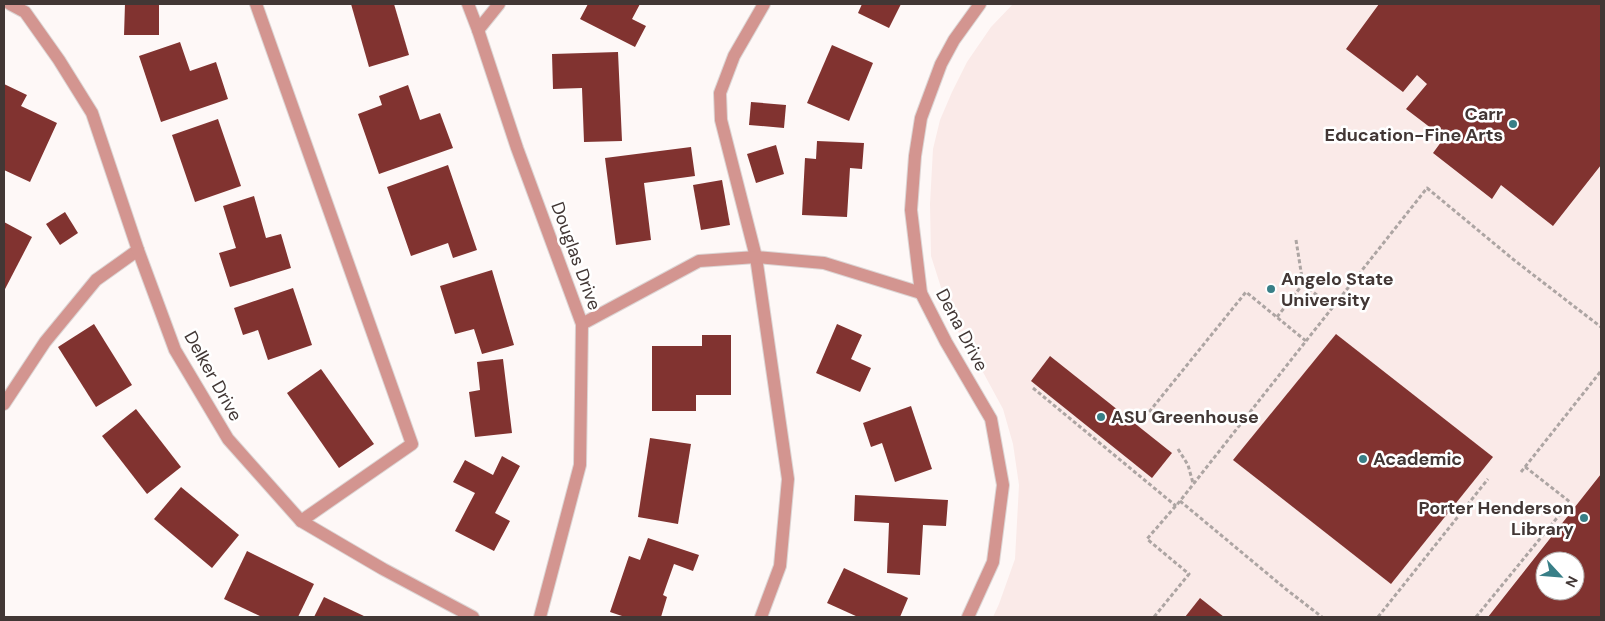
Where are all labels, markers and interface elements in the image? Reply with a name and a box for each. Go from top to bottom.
place label: Carr Education-Fine Arts [1324,102,1503,147]
marker: Carr Education-Fine Arts [1507,118,1519,130]
street label: Douglas Drive [545,198,607,314]
place label: Angelo State University [1281,267,1394,312]
marker: Angelo State University [1265,283,1277,295]
street label: Dena Drive [930,285,994,375]
street label: Delker Drive [178,327,248,425]
place label: ASU Greenhouse [1111,405,1259,429]
marker: ASU Greenhouse [1095,411,1107,423]
place label: Academic [1373,447,1462,471]
marker: Academic [1357,453,1369,465]
place label: Porter Henderson Library [1419,496,1574,541]
marker: Porter Henderson Library [1578,512,1590,524]
north arrow [1535,551,1585,601]
text: N [1561,573,1582,590]

